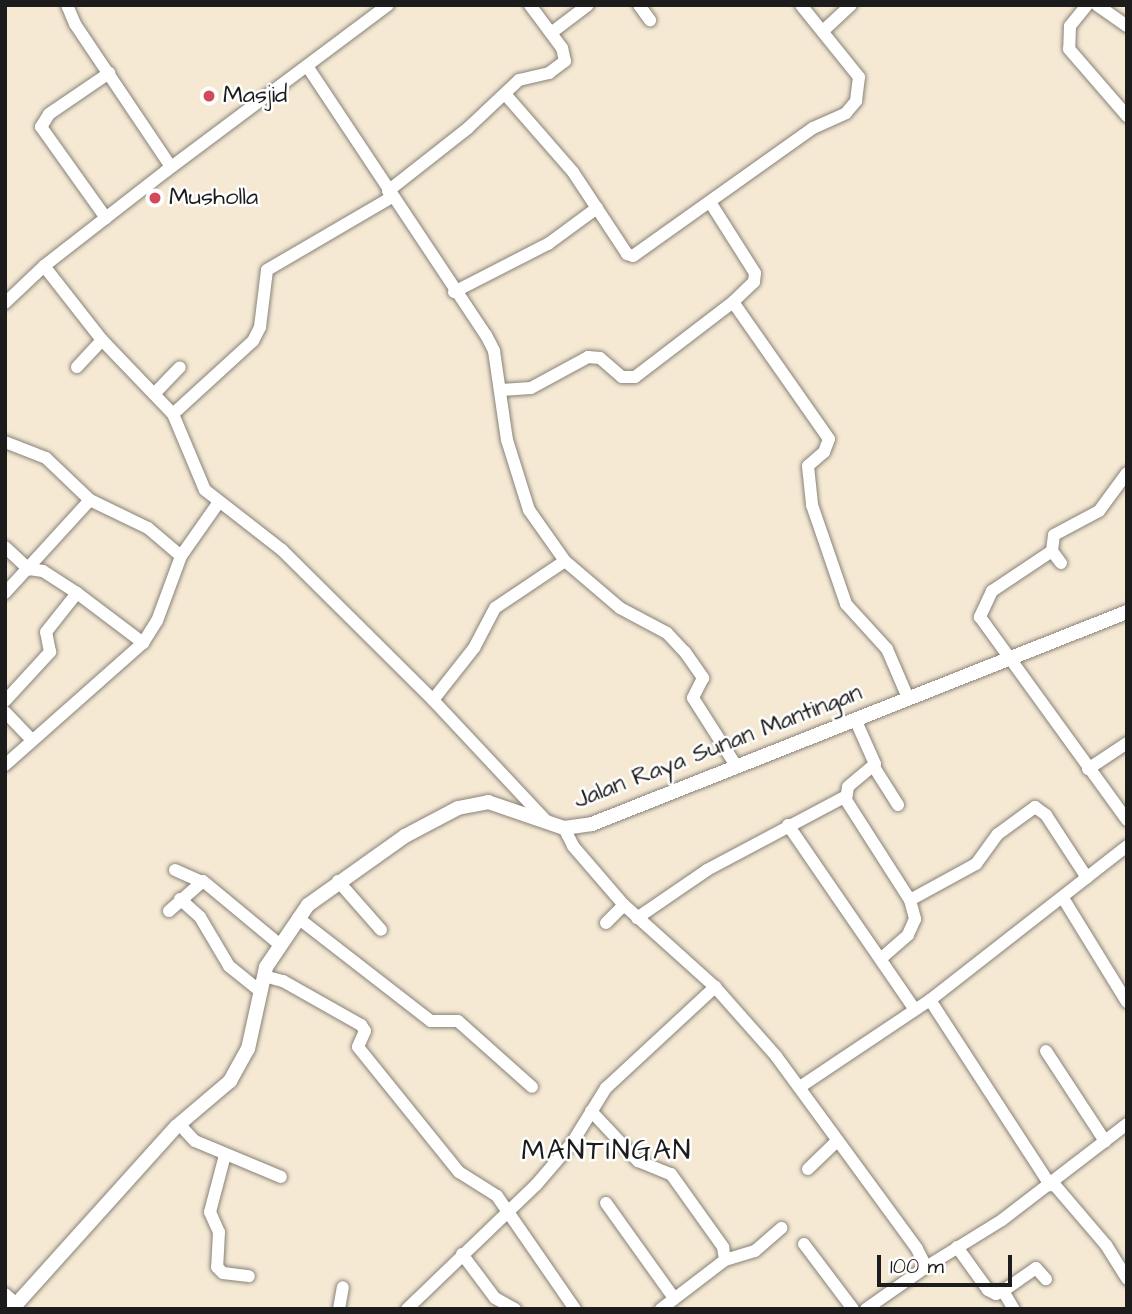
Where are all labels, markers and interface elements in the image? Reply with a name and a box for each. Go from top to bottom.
place label: Masjid [223,82,287,110]
marker: Masjid [201,88,217,104]
place label: Musholla [169,184,258,212]
marker: Musholla [147,190,163,206]
street label: Jalan Raya Sunan Mantingan [570,679,866,815]
district label: MANTINGAN [523,1134,691,1168]
scale bar [880,1240,1015,1284]
text: 100 m [890,1252,944,1281]

